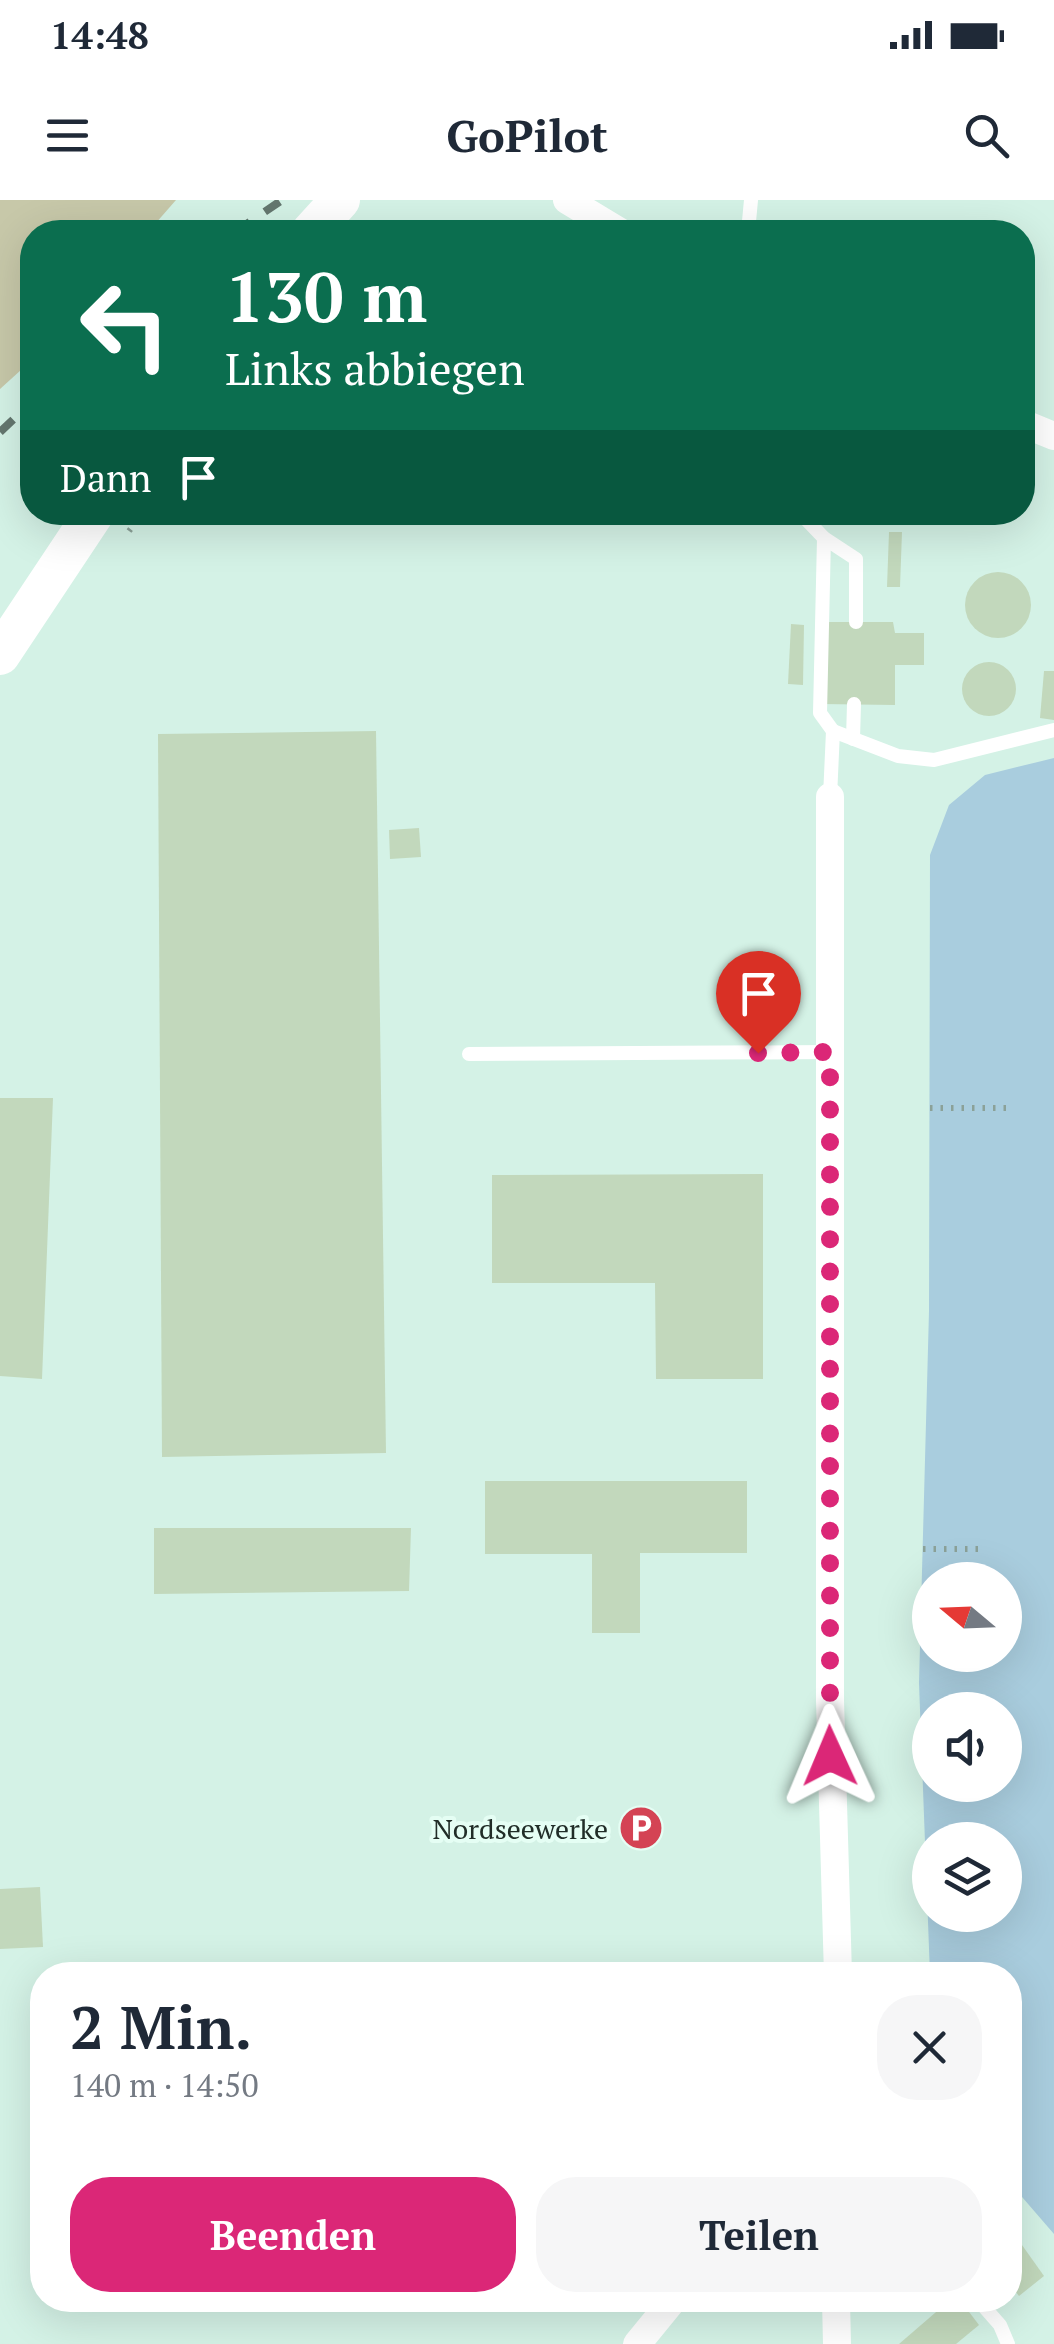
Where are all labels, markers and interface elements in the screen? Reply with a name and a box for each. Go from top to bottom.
text: 14:48 [50,10,149,60]
text: GoPilot [446,105,608,165]
icon: menu [40,108,95,163]
icon: search [959,108,1014,163]
text: 130 m [225,249,427,342]
icon: left [60,260,190,390]
text: Links abbiegen [225,338,525,398]
icon: arrive [171,450,226,505]
text: Dann [60,453,151,503]
pin [716,951,801,1054]
icon: arrive [731,966,786,1021]
north arrow [912,1562,1022,1672]
map controls [912,1562,1022,1932]
button: sound [912,1692,1022,1802]
position arrow [778,1704,882,1808]
parking icon: Nordseewerke [618,1805,664,1851]
place label: Nordseewerke [432,1810,608,1847]
button: layers [912,1822,1022,1932]
text: 2 Min. [70,1987,252,2066]
button: close [877,1995,982,2100]
text: 140 m · 14:50 [70,2064,258,2106]
button: Beenden [70,2177,516,2292]
button: Teilen [536,2177,982,2292]

